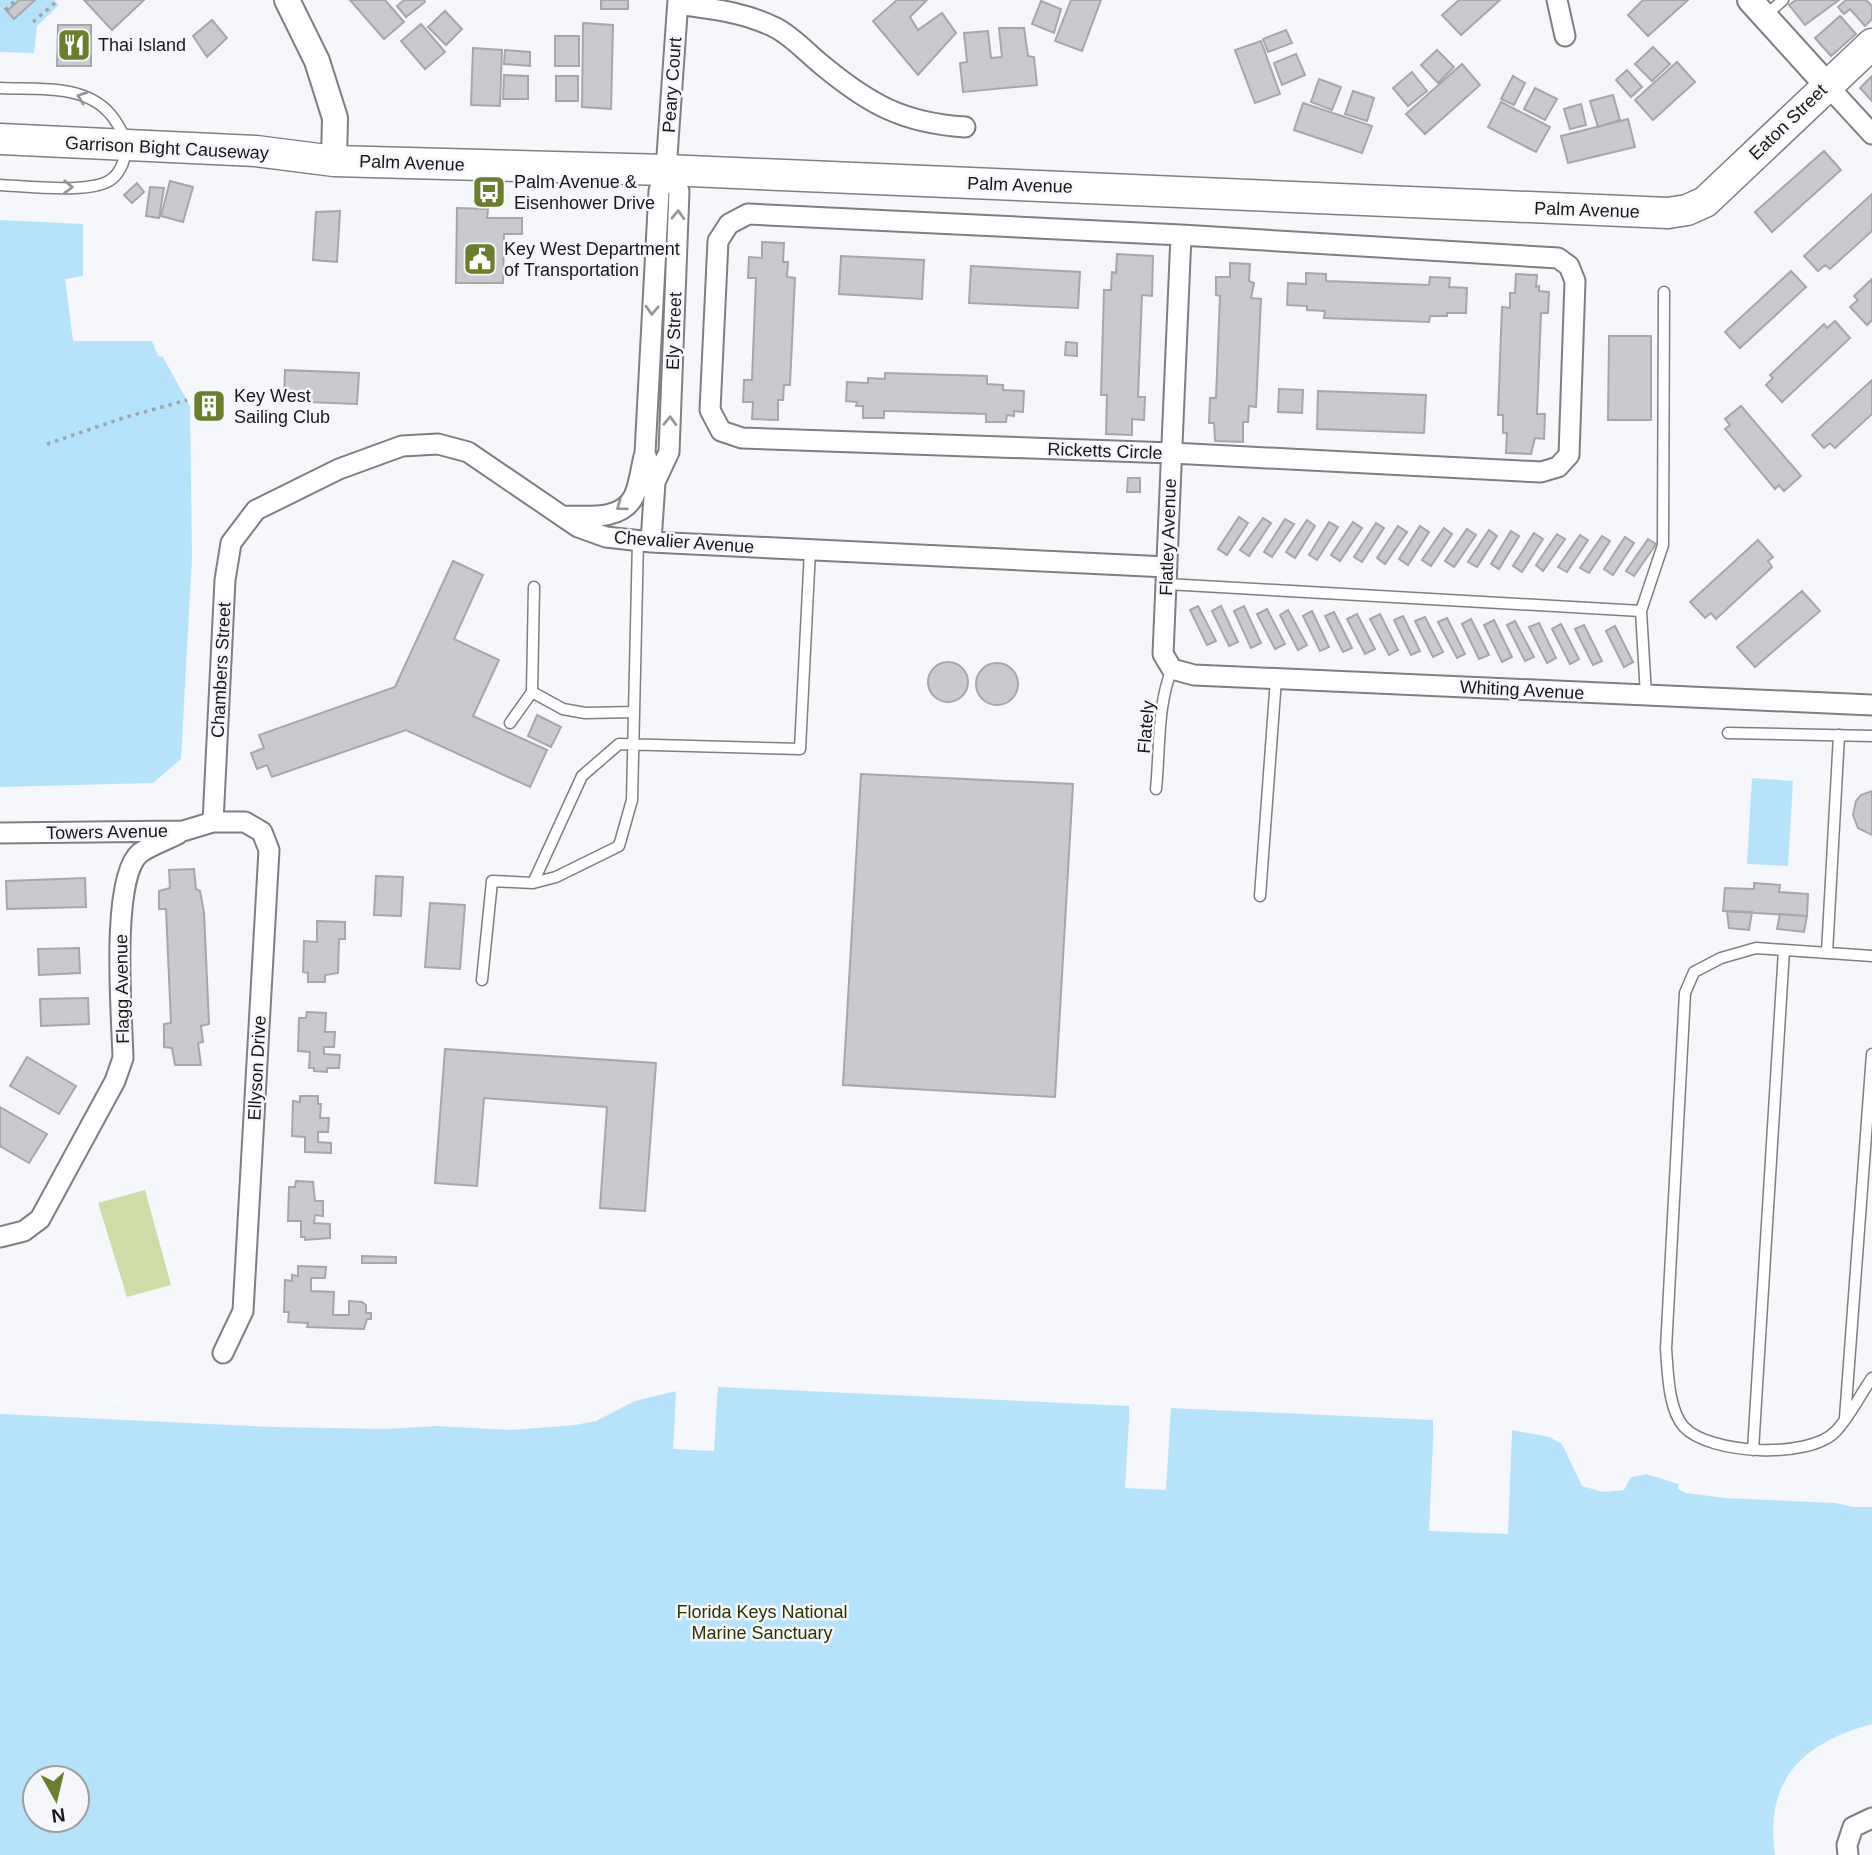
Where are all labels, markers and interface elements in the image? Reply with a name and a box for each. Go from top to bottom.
restaurant icon: Thai Island [55,26,93,64]
place label: Thai Island [98,35,186,55]
street label: Peary Court [659,36,685,134]
street label: Eaton Street [1745,80,1831,164]
one-way arrow [76,91,89,105]
street label: Garrison Bight Causeway [65,133,269,163]
street label: Palm Avenue [359,151,465,175]
place label: Palm Avenue & Eisenhower Drive [514,172,655,213]
bus stop icon: Palm Avenue & Eisenhower Drive [470,173,508,211]
street label: Palm Avenue [967,173,1073,197]
one-way arrow [63,179,74,195]
street label: Palm Avenue [1534,198,1640,222]
one-way arrow [670,209,686,220]
place label: Key West Department of Transportation [504,239,680,280]
public building icon: Key West Department of Transportation [461,240,499,278]
street label: Ely Street [663,292,685,370]
one-way arrow [645,305,660,316]
place label: Key West Sailing Club [234,386,330,427]
building icon: Key West Sailing Club [190,387,228,425]
one-way arrow [663,415,678,426]
street label: Ricketts Circle [1047,439,1163,463]
street label: Flatley Avenue [1156,478,1180,596]
one-way arrow [617,498,629,510]
street label: Chevalier Avenue [613,527,755,557]
street label: Chambers Street [207,602,235,738]
street label: Whiting Avenue [1459,677,1585,703]
street label: Flately [1134,700,1158,754]
street label: Towers Avenue [46,821,168,843]
street label: Flagg Avenue [111,934,133,1044]
street label: Ellyson Drive [244,1015,270,1121]
park label: Florida Keys National Marine Sanctuary [676,1602,848,1643]
north arrow [21,1764,91,1834]
text: N [50,1804,67,1827]

